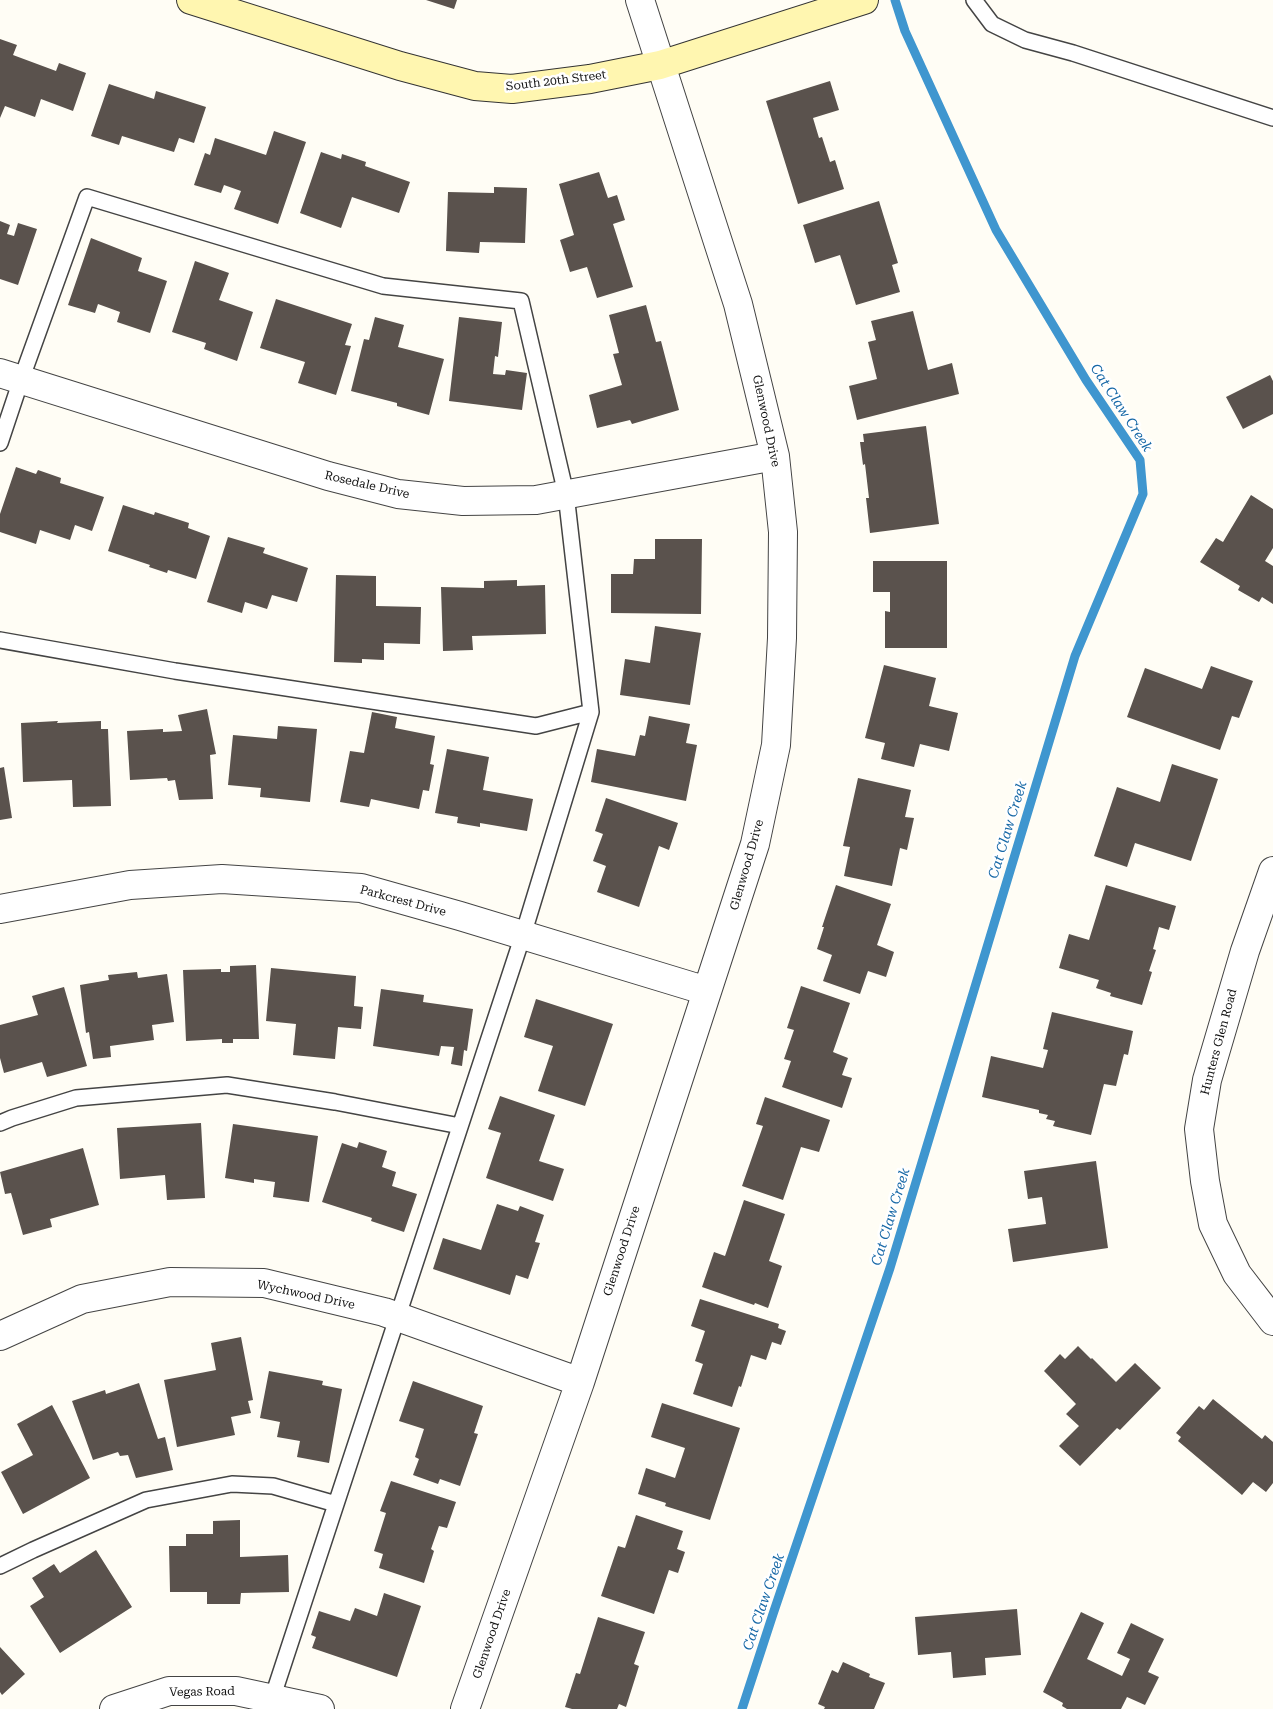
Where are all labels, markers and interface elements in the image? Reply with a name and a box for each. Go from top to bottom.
street label: South 20th Street [505,68,607,94]
water label: Cat Claw Creek [1086,361,1156,455]
street label: Glenwood Drive [749,374,783,468]
street label: Rosedale Drive [323,468,411,502]
water label: Cat Claw Creek [985,779,1031,881]
street label: Glenwood Drive [727,818,767,912]
street label: Parkcrest Drive [358,883,448,919]
street label: Hunters Glen Road [1198,987,1240,1097]
water label: Cat Claw Creek [868,1166,914,1268]
street label: Glenwood Drive [601,1204,643,1298]
street label: Wychwood Drive [256,1278,356,1312]
water label: Cat Claw Creek [740,1551,788,1653]
street label: Glenwood Drive [470,1587,514,1681]
street label: Vegas Road [169,1684,235,1700]

